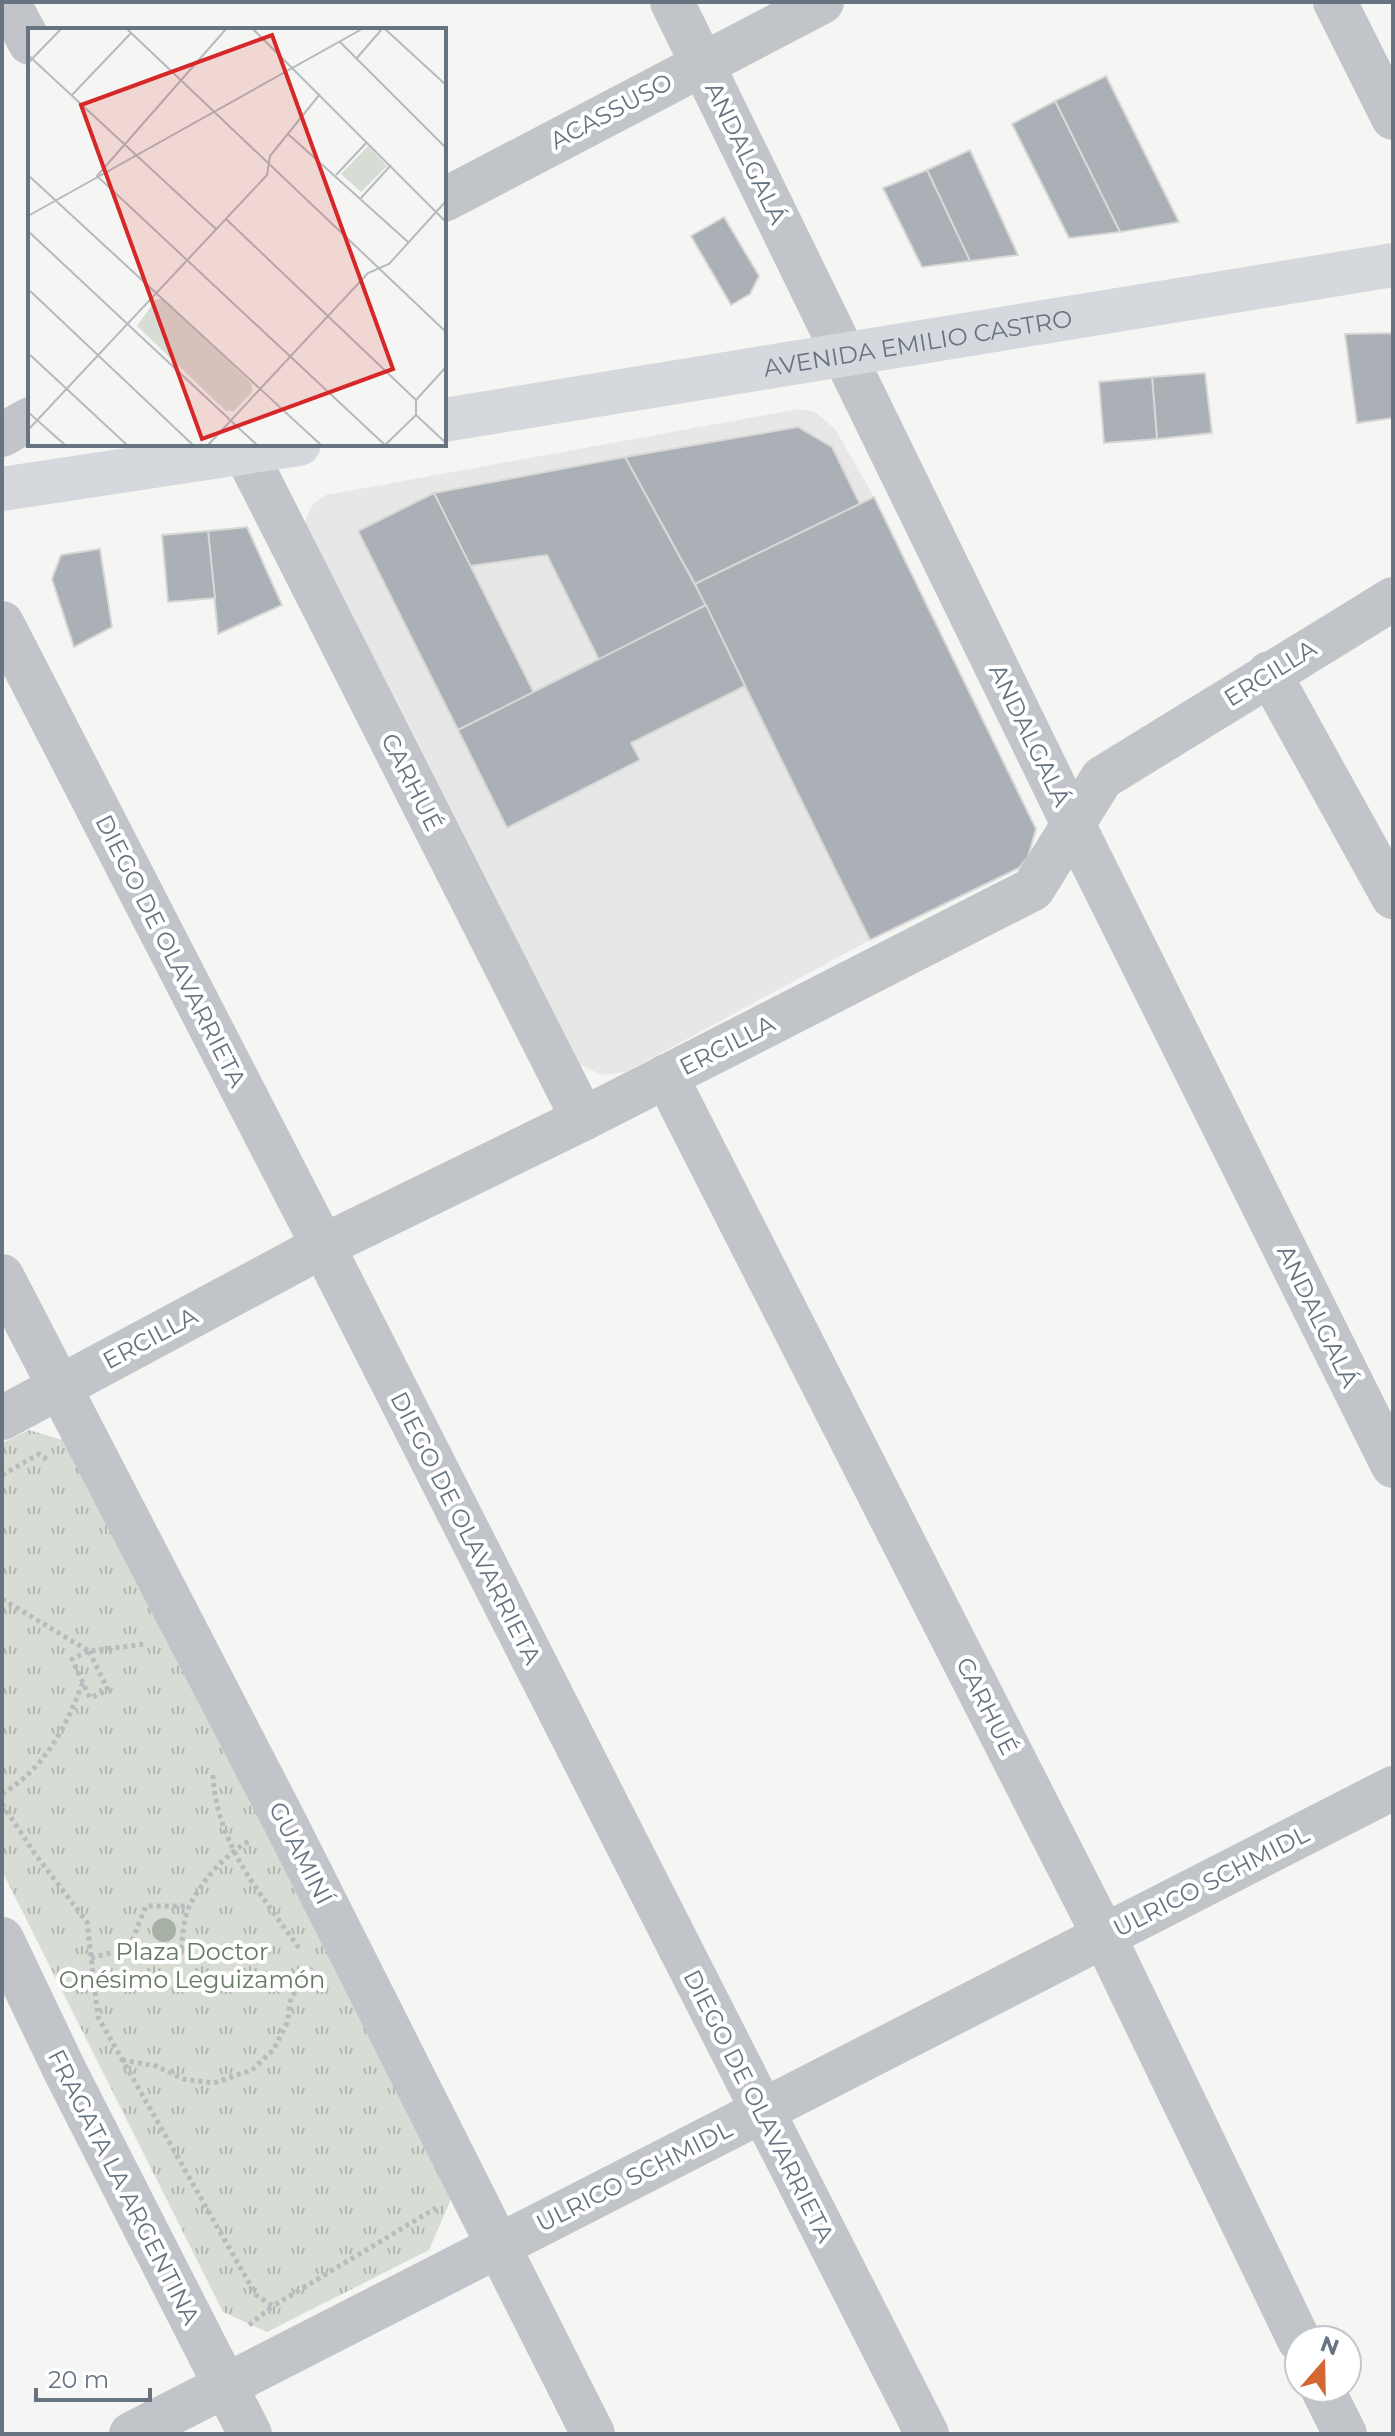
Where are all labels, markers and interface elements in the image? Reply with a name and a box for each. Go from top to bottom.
inset map [28,28,446,446]
street label: ACASSUSO [545,67,677,155]
street label: ANDALGALÁ [699,77,793,229]
street label: AVENIDA EMILIO CASTRO [761,303,1074,382]
street label: ERCILLA [1219,633,1322,713]
street label: ANDALGALÁ [983,659,1077,811]
street label: CARHUÉ [375,728,449,836]
street label: DIEGO DE OLAVARRIETA [90,810,253,1093]
street label: ERCILLA [674,1008,780,1081]
street label: ANDALGALÁ [1271,1240,1365,1392]
street label: ERCILLA [98,1301,203,1375]
street label: DIEGO DE OLAVARRIETA [385,1387,548,1670]
street label: CARHUÉ [950,1652,1024,1760]
street label: GUAMINÍ [263,1797,340,1910]
street label: ULRICO SCHMIDL [1108,1819,1314,1943]
park label: Plaza Doctor Onésimo Leguizamón [59,1937,325,1994]
street label: DIEGO DE OLAVARRIETA [678,1965,841,2248]
street label: FRAGATA LA ARGENTINA [42,2045,206,2330]
street label: ULRICO SCHMIDL [531,2114,737,2238]
north arrow [1283,2324,1363,2404]
text: N [1317,2330,1343,2361]
scale bar [36,2352,150,2402]
text: 20 m [48,2365,109,2394]

